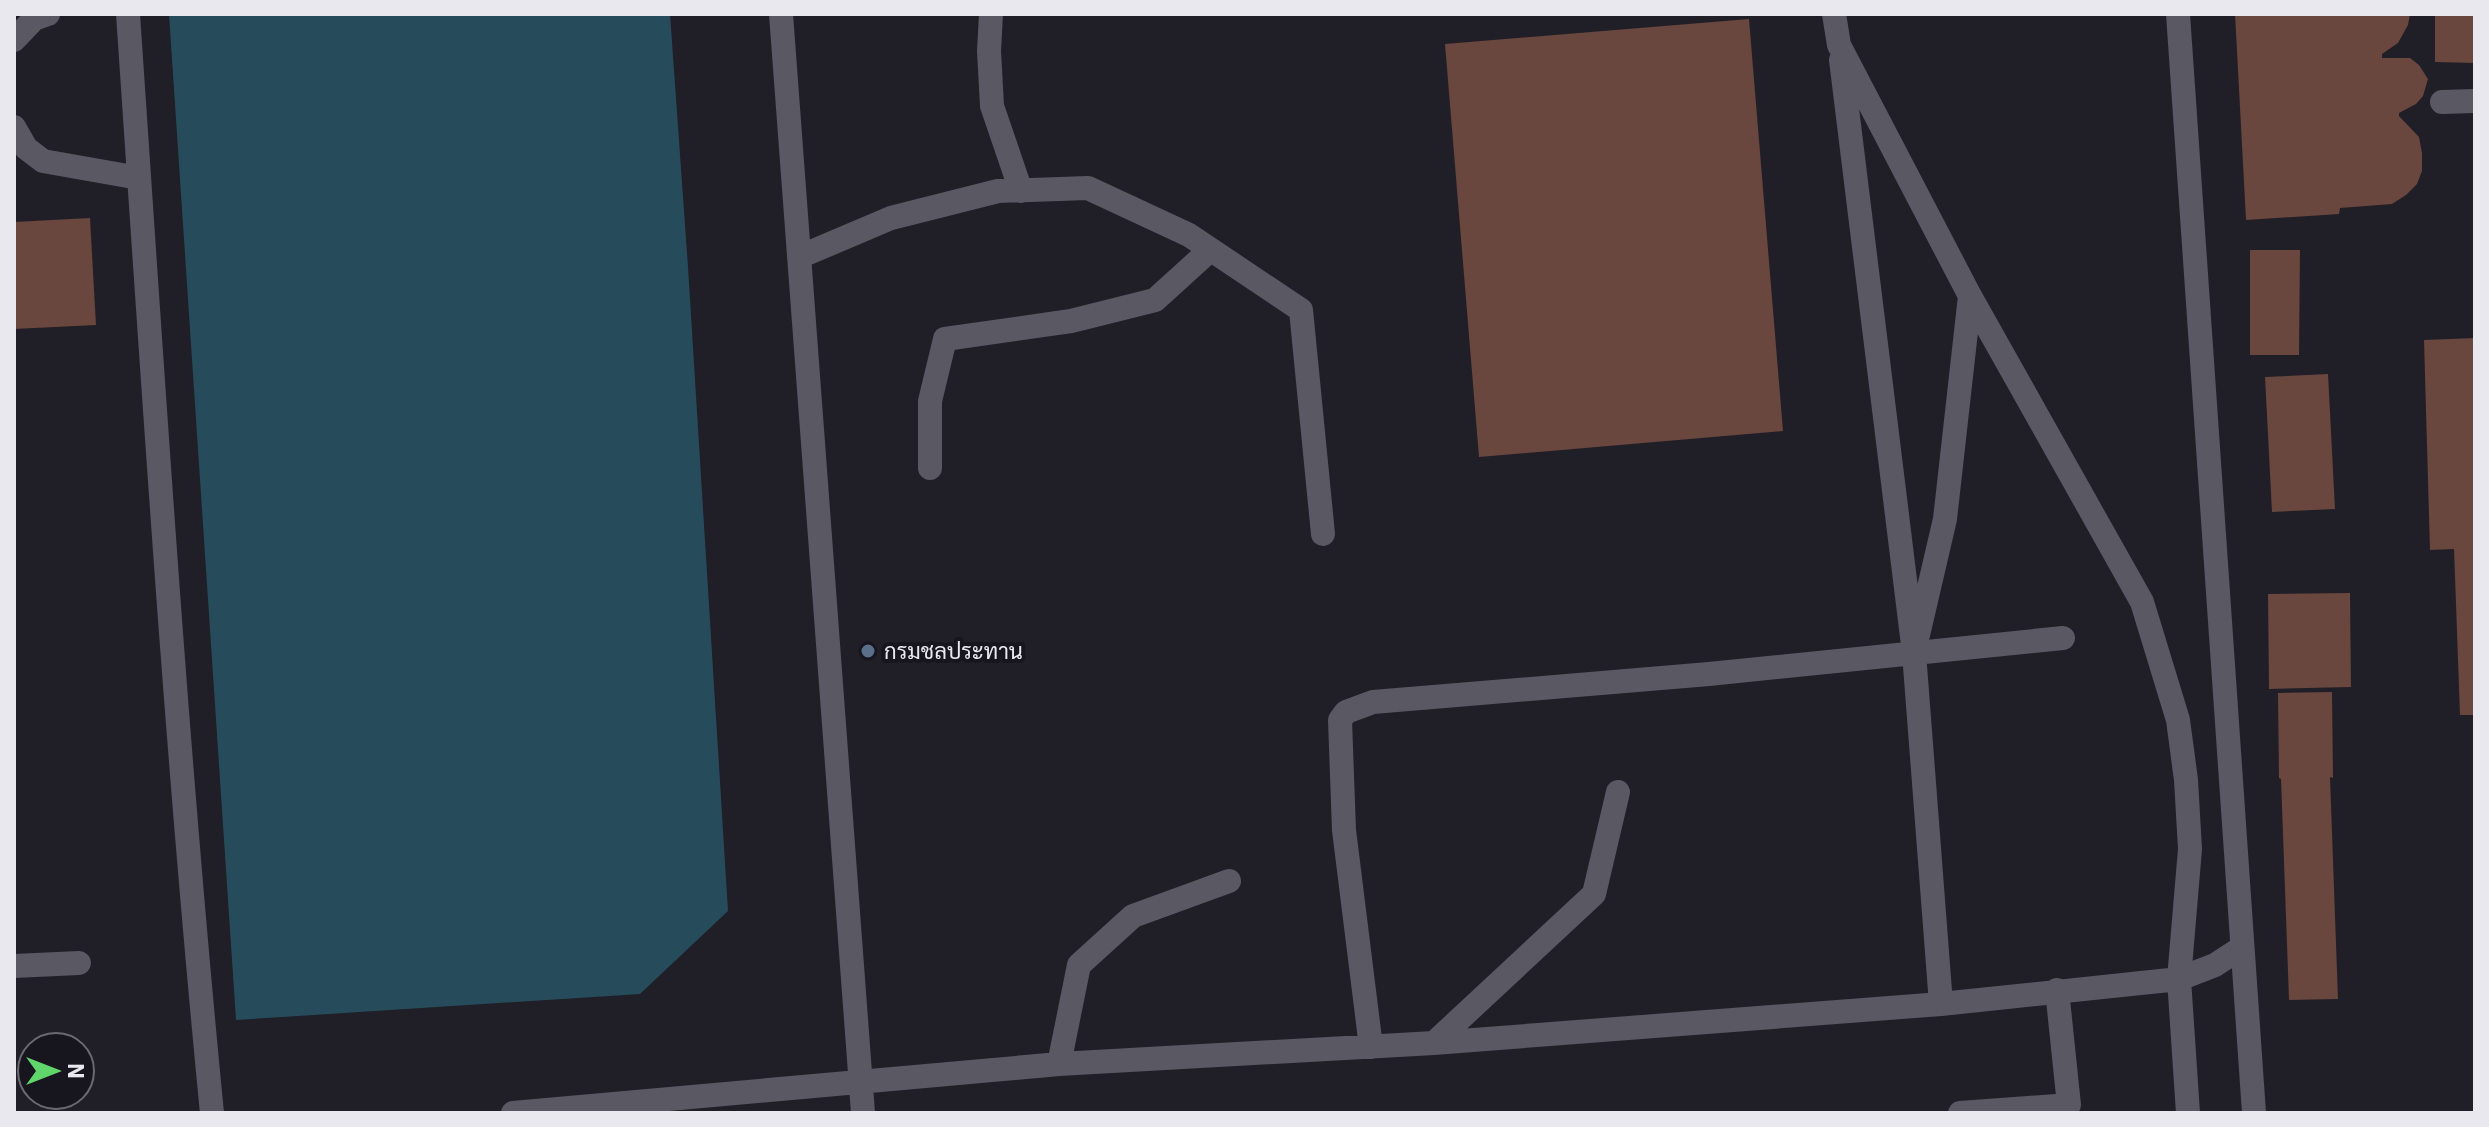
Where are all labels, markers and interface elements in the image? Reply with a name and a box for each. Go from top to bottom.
place label: กรมชลประทาน [884,636,1023,665]
marker: กรมชลประทาน [859,642,877,660]
north arrow [16,1031,96,1111]
text: N [62,1063,91,1079]

